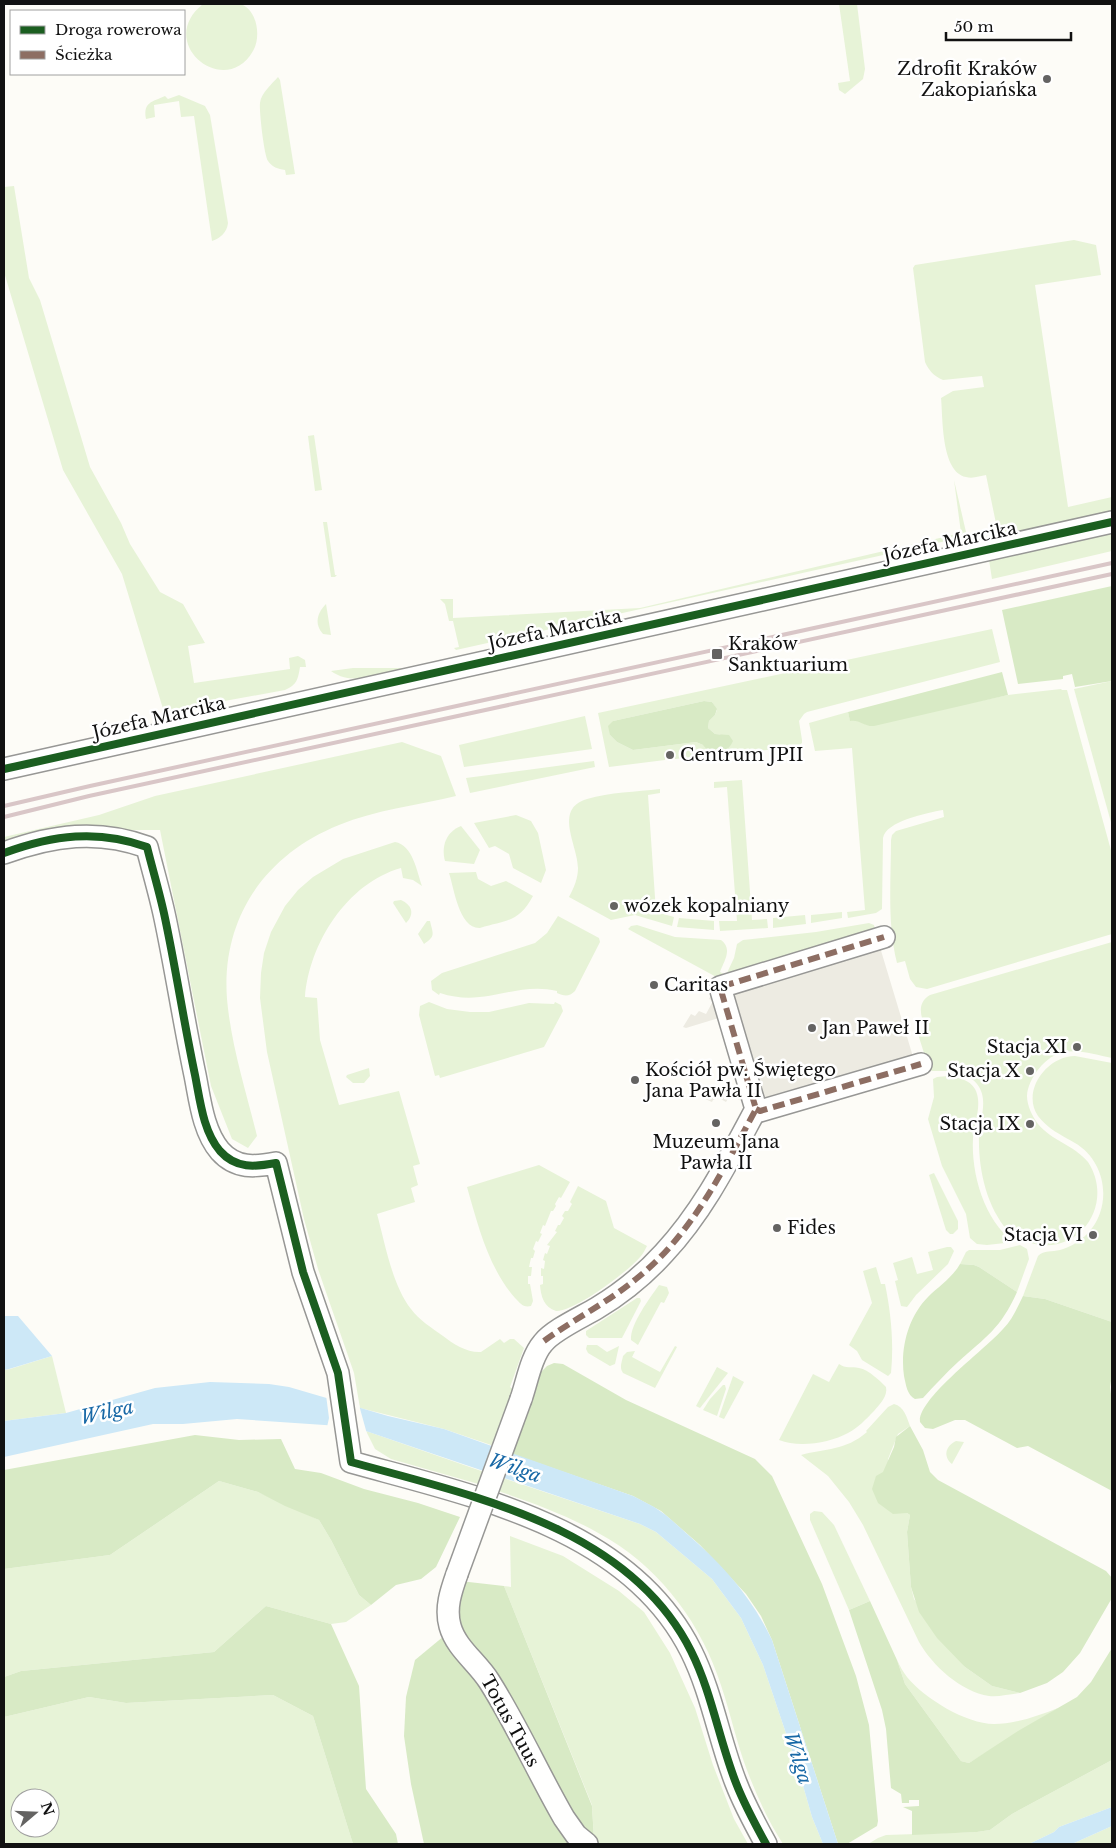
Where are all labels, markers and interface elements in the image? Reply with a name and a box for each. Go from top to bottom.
legend [10,10,185,75]
scale bar [946,10,1071,42]
text: 50 m [954,17,994,36]
text: Droga rowerowa [55,20,182,39]
text: Ścieżka [55,45,113,64]
place label: Zdrofit Kraków Zakopiańska [897,58,1038,101]
marker: Zdrofit Kraków Zakopiańska [1041,73,1053,85]
street label: Józefa Marcika [879,517,1019,567]
street label: Józefa Marcika [484,605,624,655]
place label: Kraków Sanktuarium [728,633,848,676]
marker: Kraków Sanktuarium [710,647,724,661]
street label: Józefa Marcika [88,692,228,744]
place label: Centrum JPII [680,744,803,766]
marker: Centrum JPII [664,749,676,761]
place label: wózek kopalniany [624,895,790,917]
marker: wózek kopalniany [608,900,620,912]
place label: Caritas [664,974,728,996]
marker: Caritas [648,979,660,991]
place label: Jan Paweł II [820,1017,929,1039]
marker: Jan Paweł II [806,1022,818,1034]
place label: Stacja XI [987,1036,1067,1058]
marker: Stacja XI [1071,1041,1083,1053]
place label: Kościół pw. Świętego Jana Pawła II [643,1058,836,1102]
place label: Stacja X [947,1060,1020,1082]
marker: Stacja X [1024,1065,1036,1077]
marker: Kościół pw. Świętego Jana Pawła II [629,1074,641,1086]
place label: Stacja IX [939,1113,1020,1135]
marker: Muzeum Jana Pawła II [710,1117,722,1129]
marker: Stacja IX [1024,1118,1036,1130]
place label: Muzeum Jana Pawła II [652,1131,780,1174]
place label: Fides [787,1217,836,1239]
marker: Fides [771,1222,783,1234]
place label: Stacja VI [1004,1224,1083,1246]
marker: Stacja VI [1087,1229,1099,1241]
water label: Wilga [78,1395,136,1429]
water label: Wilga [486,1448,544,1488]
street label: Totus Tuus [476,1671,544,1771]
water label: Wilga [779,1729,817,1787]
north arrow [10,1788,60,1838]
text: N [37,1800,58,1818]

